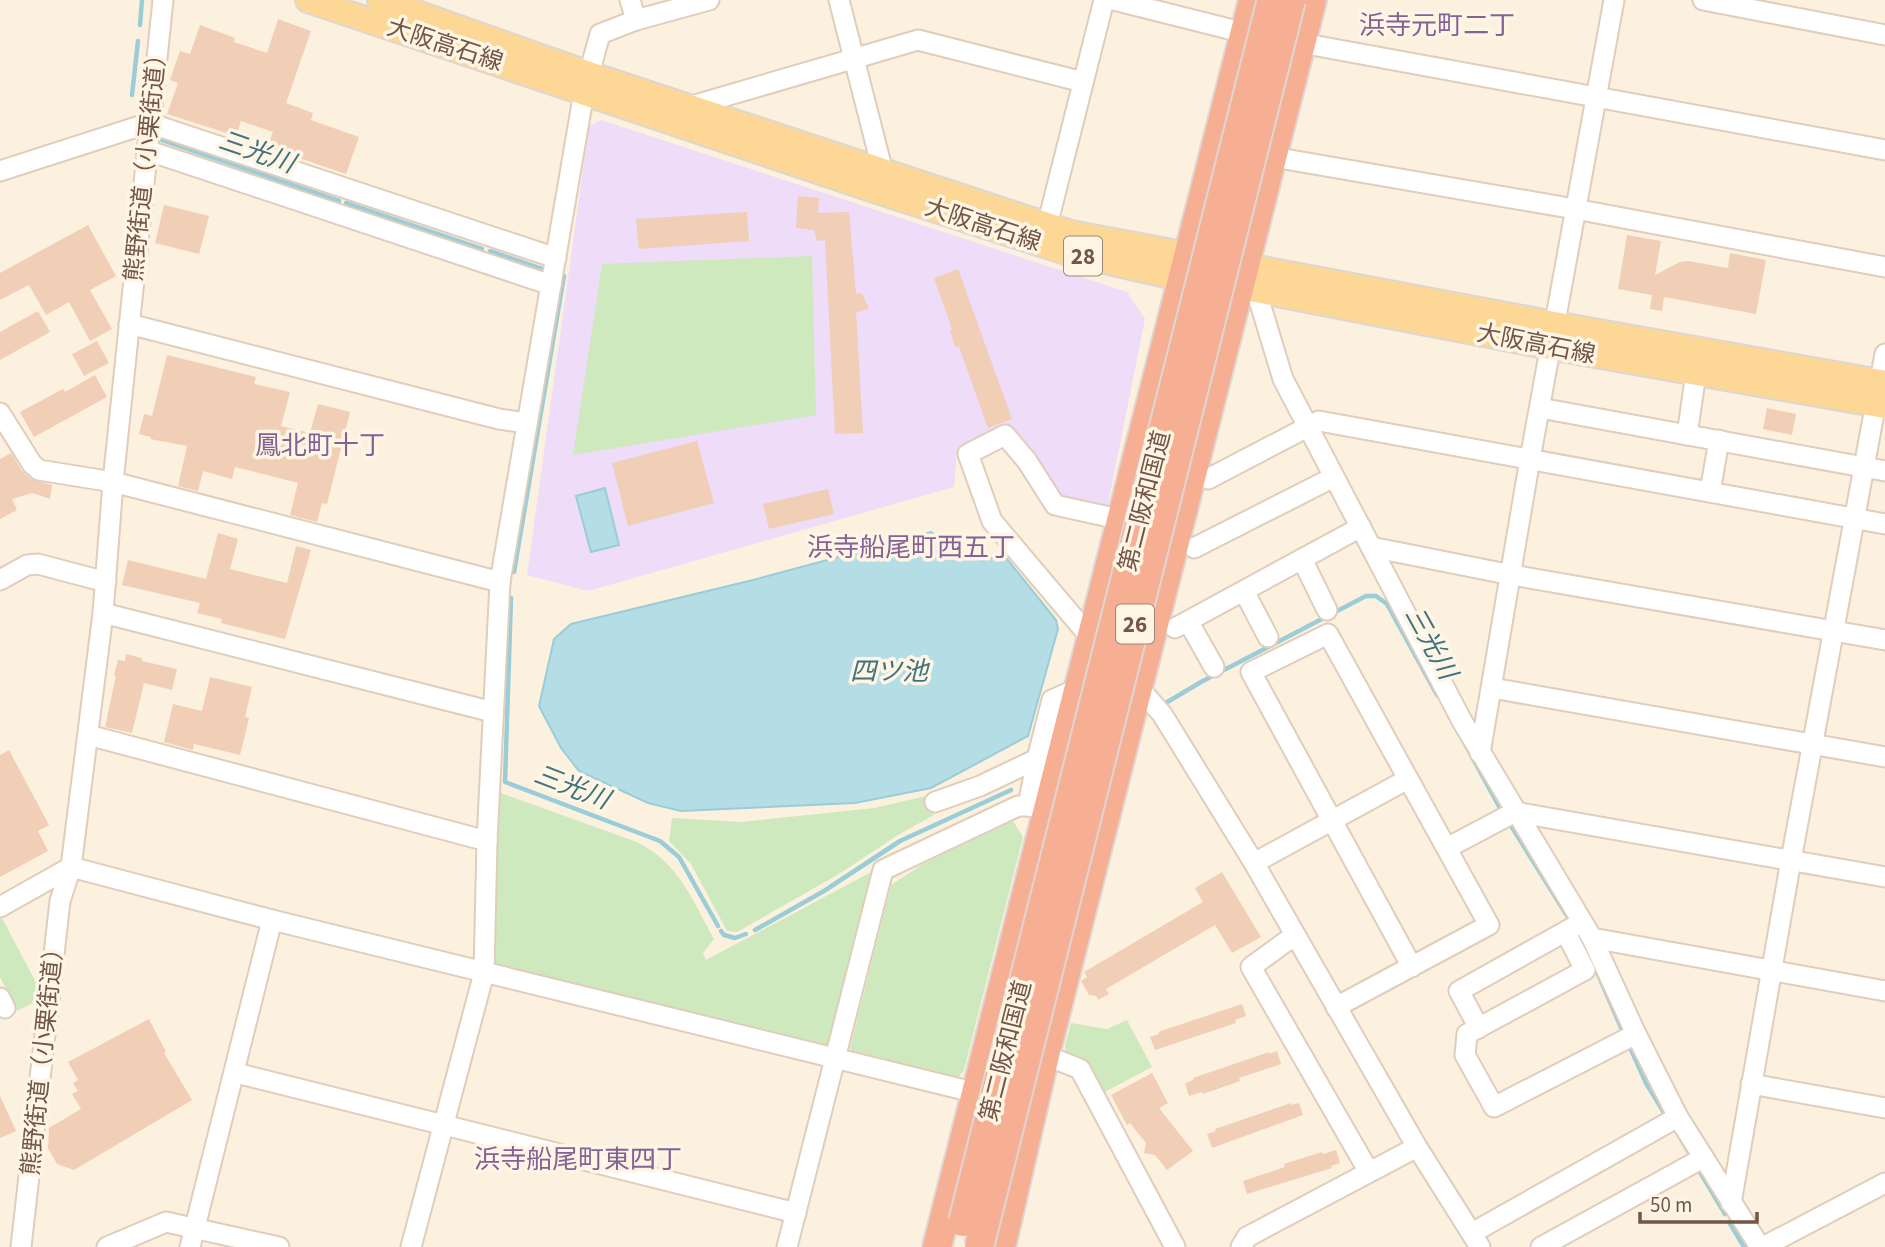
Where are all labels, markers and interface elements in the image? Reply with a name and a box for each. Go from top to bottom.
district label: 浜寺元町二丁 [1359,7,1515,44]
street label: 大阪高石線 [383,10,507,80]
street label: 熊野街道（小栗街道） [116,41,176,283]
water label: 三光川 [214,122,303,183]
street label: 大阪高石線 [921,190,1045,260]
road number: 28 [1064,236,1102,276]
street label: 大阪高石線 [1474,315,1598,373]
district label: 鳳北町十丁 [255,427,385,464]
street label: 第二阪和国道 [1111,427,1179,575]
district label: 浜寺船尾町西五丁 [807,529,1015,566]
water label: 三光川 [1396,600,1468,689]
road number: 26 [1116,604,1154,644]
water label: 四ツ池 [850,653,931,690]
water label: 三光川 [529,756,618,819]
street label: 熊野街道（小栗街道） [13,935,73,1177]
street label: 第二阪和国道 [972,977,1040,1125]
district label: 浜寺船尾町東四丁 [474,1141,682,1178]
scale bar [1640,1180,1757,1224]
text: 50 m [1650,1190,1692,1220]

